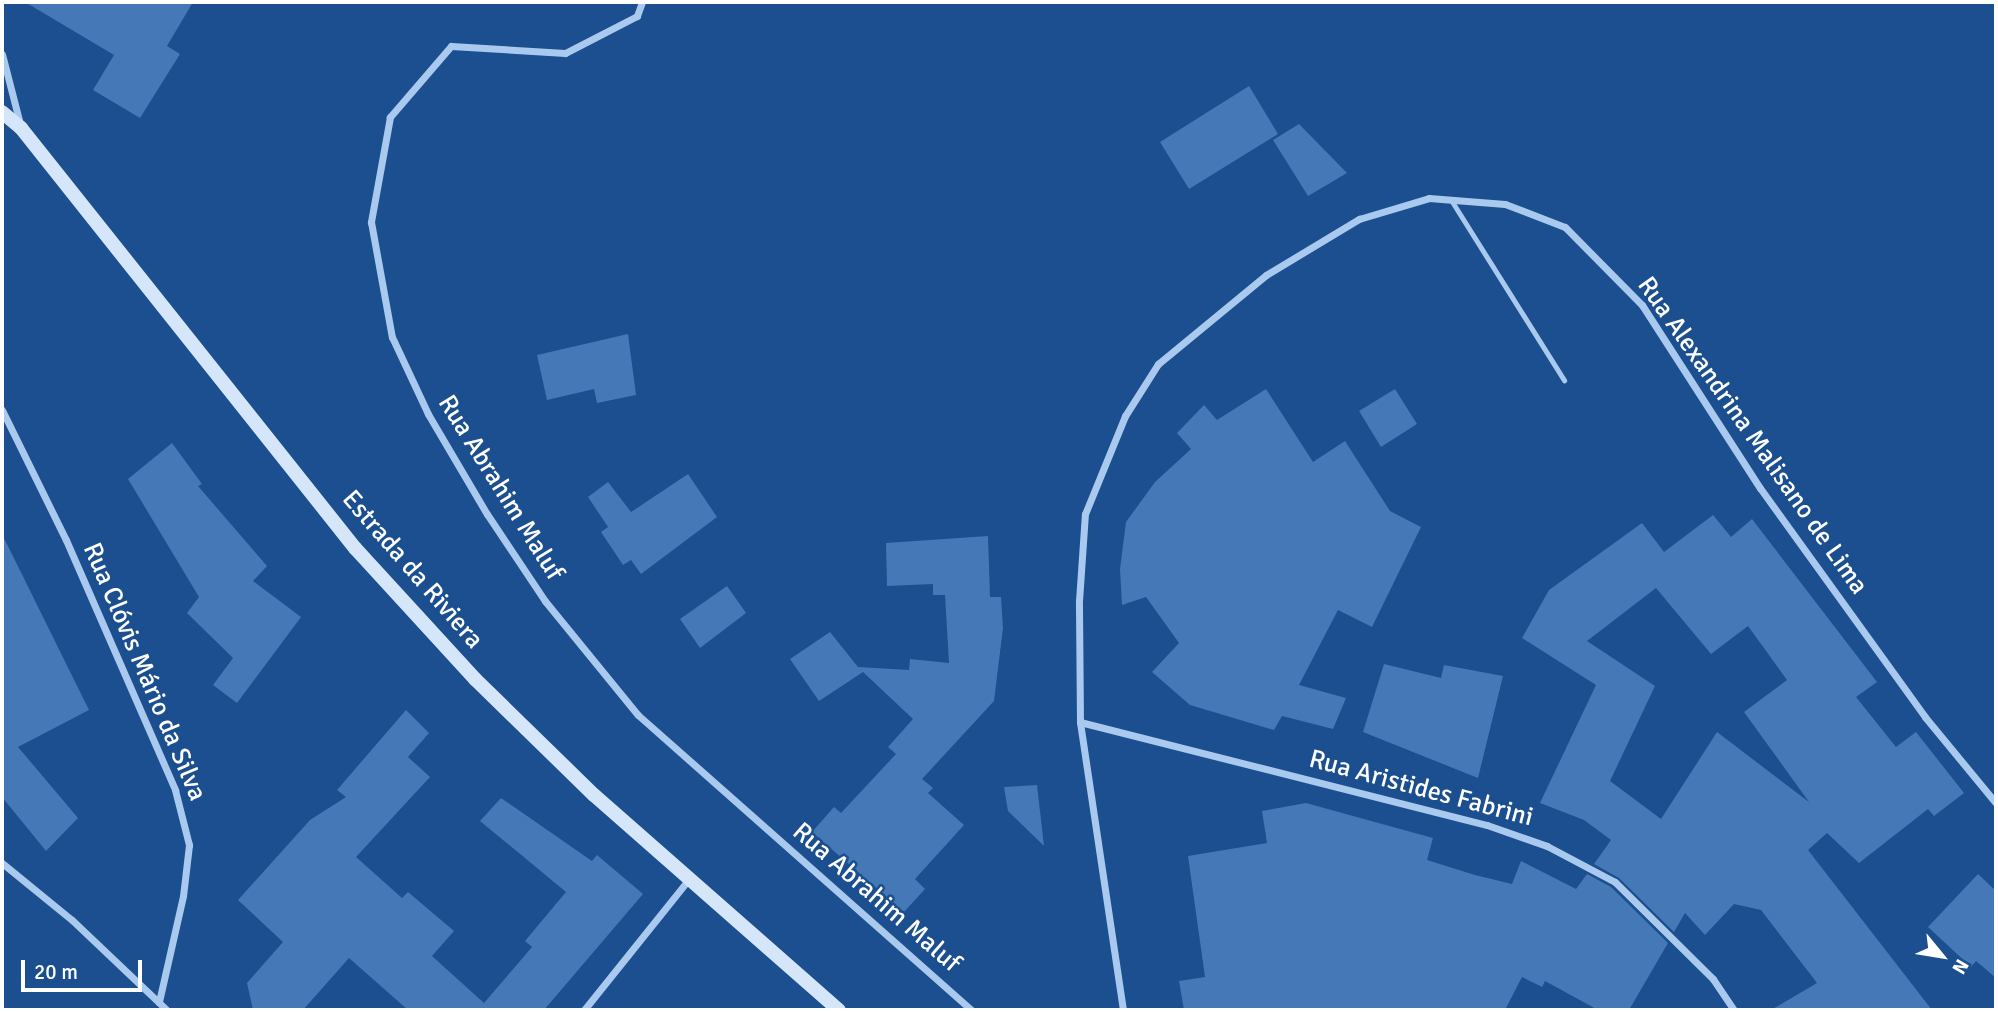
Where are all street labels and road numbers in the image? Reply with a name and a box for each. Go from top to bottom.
street label: Rua Alexandrina Malisano de Lima [1630,271,1874,601]
street label: Rua Abrahim Maluf [430,390,570,586]
street label: Estrada da Riviera [335,484,489,656]
street label: Rua Clóvis Mário da Silva [75,538,213,806]
street label: Rua Aristides Fabrini [1306,744,1536,834]
street label: Rua Abrahim Maluf [786,817,966,979]

